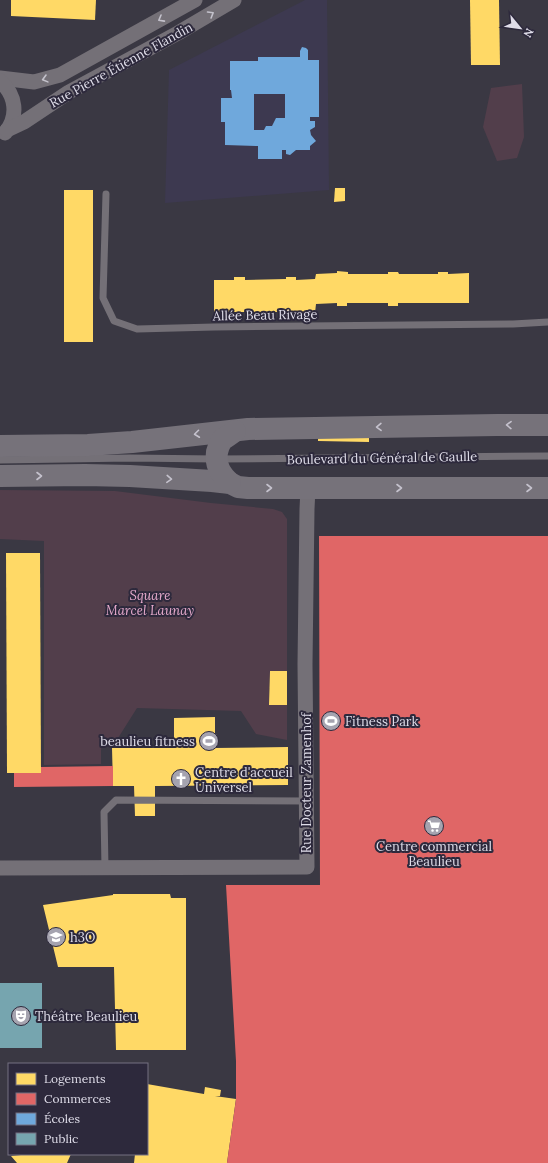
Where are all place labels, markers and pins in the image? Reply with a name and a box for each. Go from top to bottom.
sports icon: Fitness Park [320,710,342,732]
place label: Fitness Park [345,713,418,730]
sports icon: beaulieu fitness [198,730,220,752]
place label: beaulieu fitness [100,733,195,750]
place label: Centre d'accueil Universel [195,764,293,796]
church icon: Centre d'accueil Universel [170,768,192,790]
supermarket icon: Centre commercial Beaulieu [423,815,445,837]
place label: Centre commercial Beaulieu [376,838,492,870]
school or university icon: h3O [45,926,67,948]
place label: h3O [70,929,95,946]
theatre icon: Théâtre Beaulieu [10,1005,32,1027]
place label: Théâtre Beaulieu [35,1008,138,1025]

